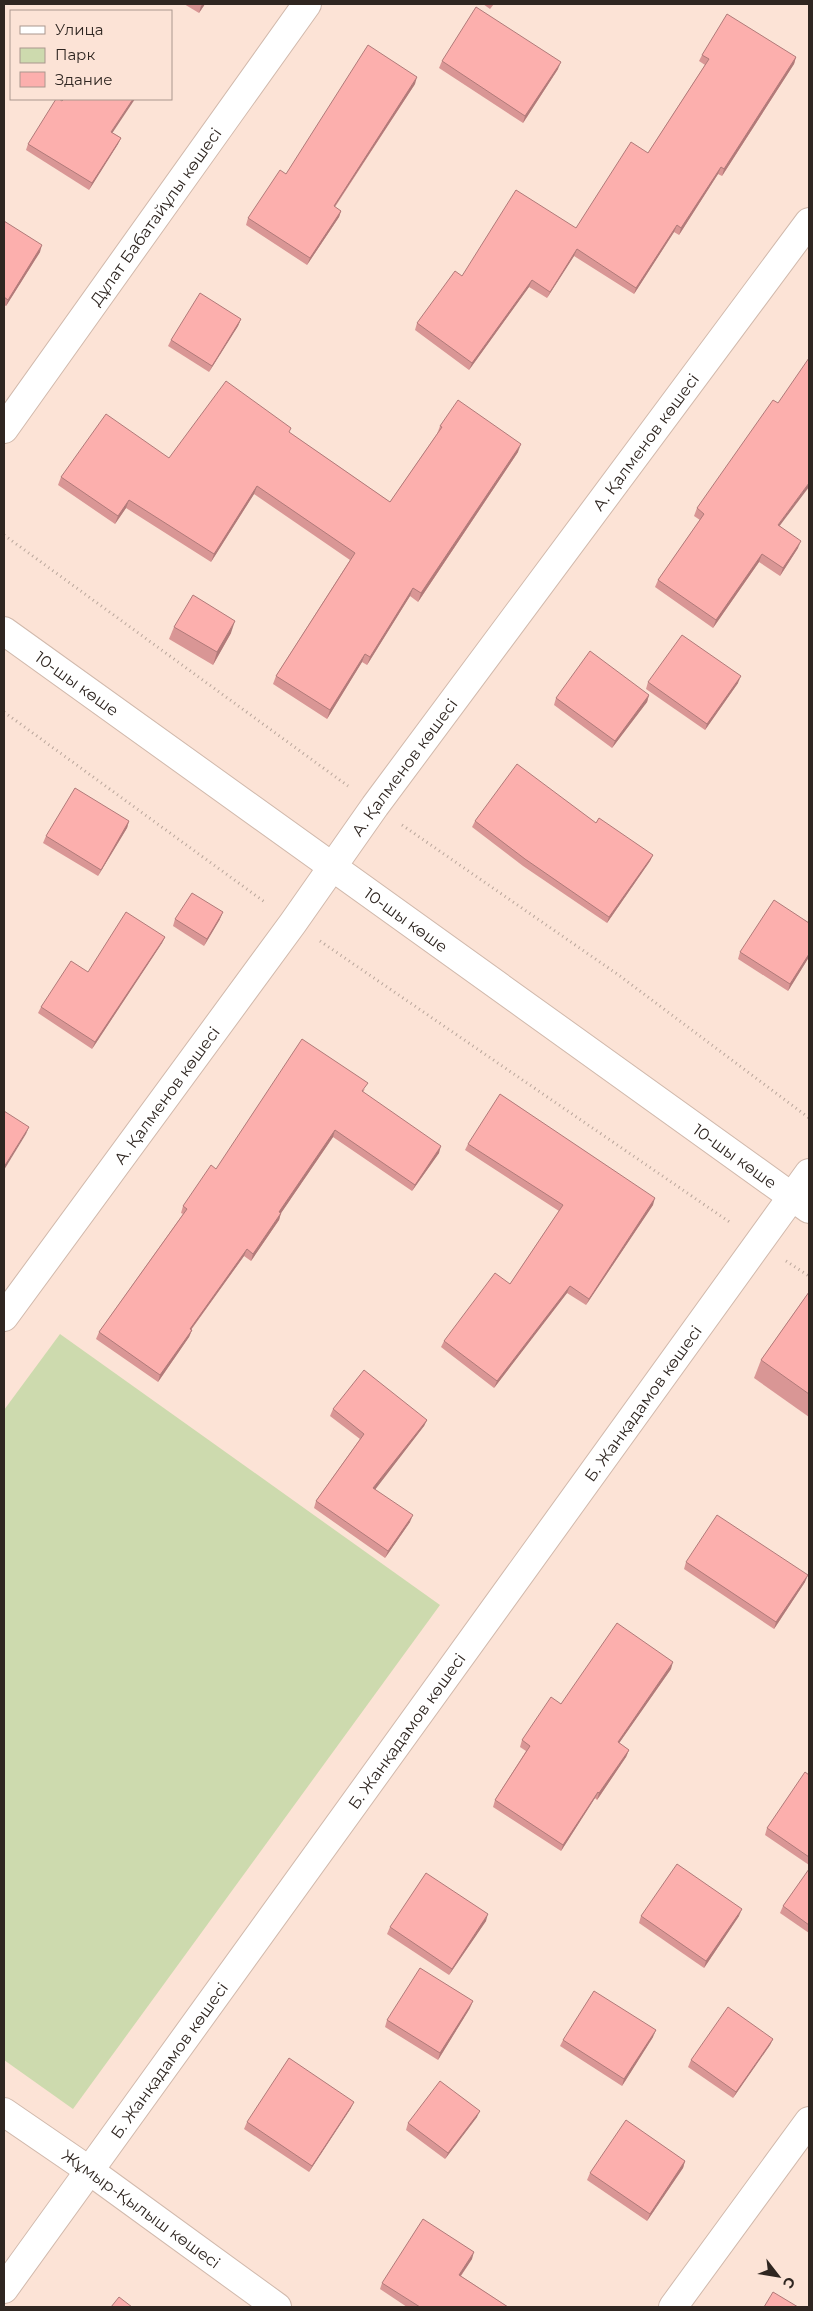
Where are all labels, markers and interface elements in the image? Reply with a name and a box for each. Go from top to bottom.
legend [10,10,172,100]
text: Улица [55,20,103,39]
text: Парк [55,45,95,64]
text: Здание [55,70,113,89]
street label: Дұлат Бабатайұлы көшесі [86,124,226,309]
street label: А. Қалменов көшесі [589,370,703,515]
street label: 10-шы көше [31,648,122,720]
street label: А. Қалменов көшесі [348,695,461,840]
street label: 10-шы көше [360,884,451,956]
street label: А. Қалменов көшесі [110,1023,224,1168]
street label: 10-шы көше [689,1120,780,1193]
street label: Б. Жанқадамов көшесі [581,1322,706,1485]
street label: Б. Жанқадамов көшесі [344,1650,469,1813]
street label: Б. Жанқадамов көшесі [107,1979,232,2142]
street label: Жұмыр-Қылыш көшесі [58,2146,224,2273]
north arrow [753,2251,803,2301]
text: С [779,2274,799,2292]

